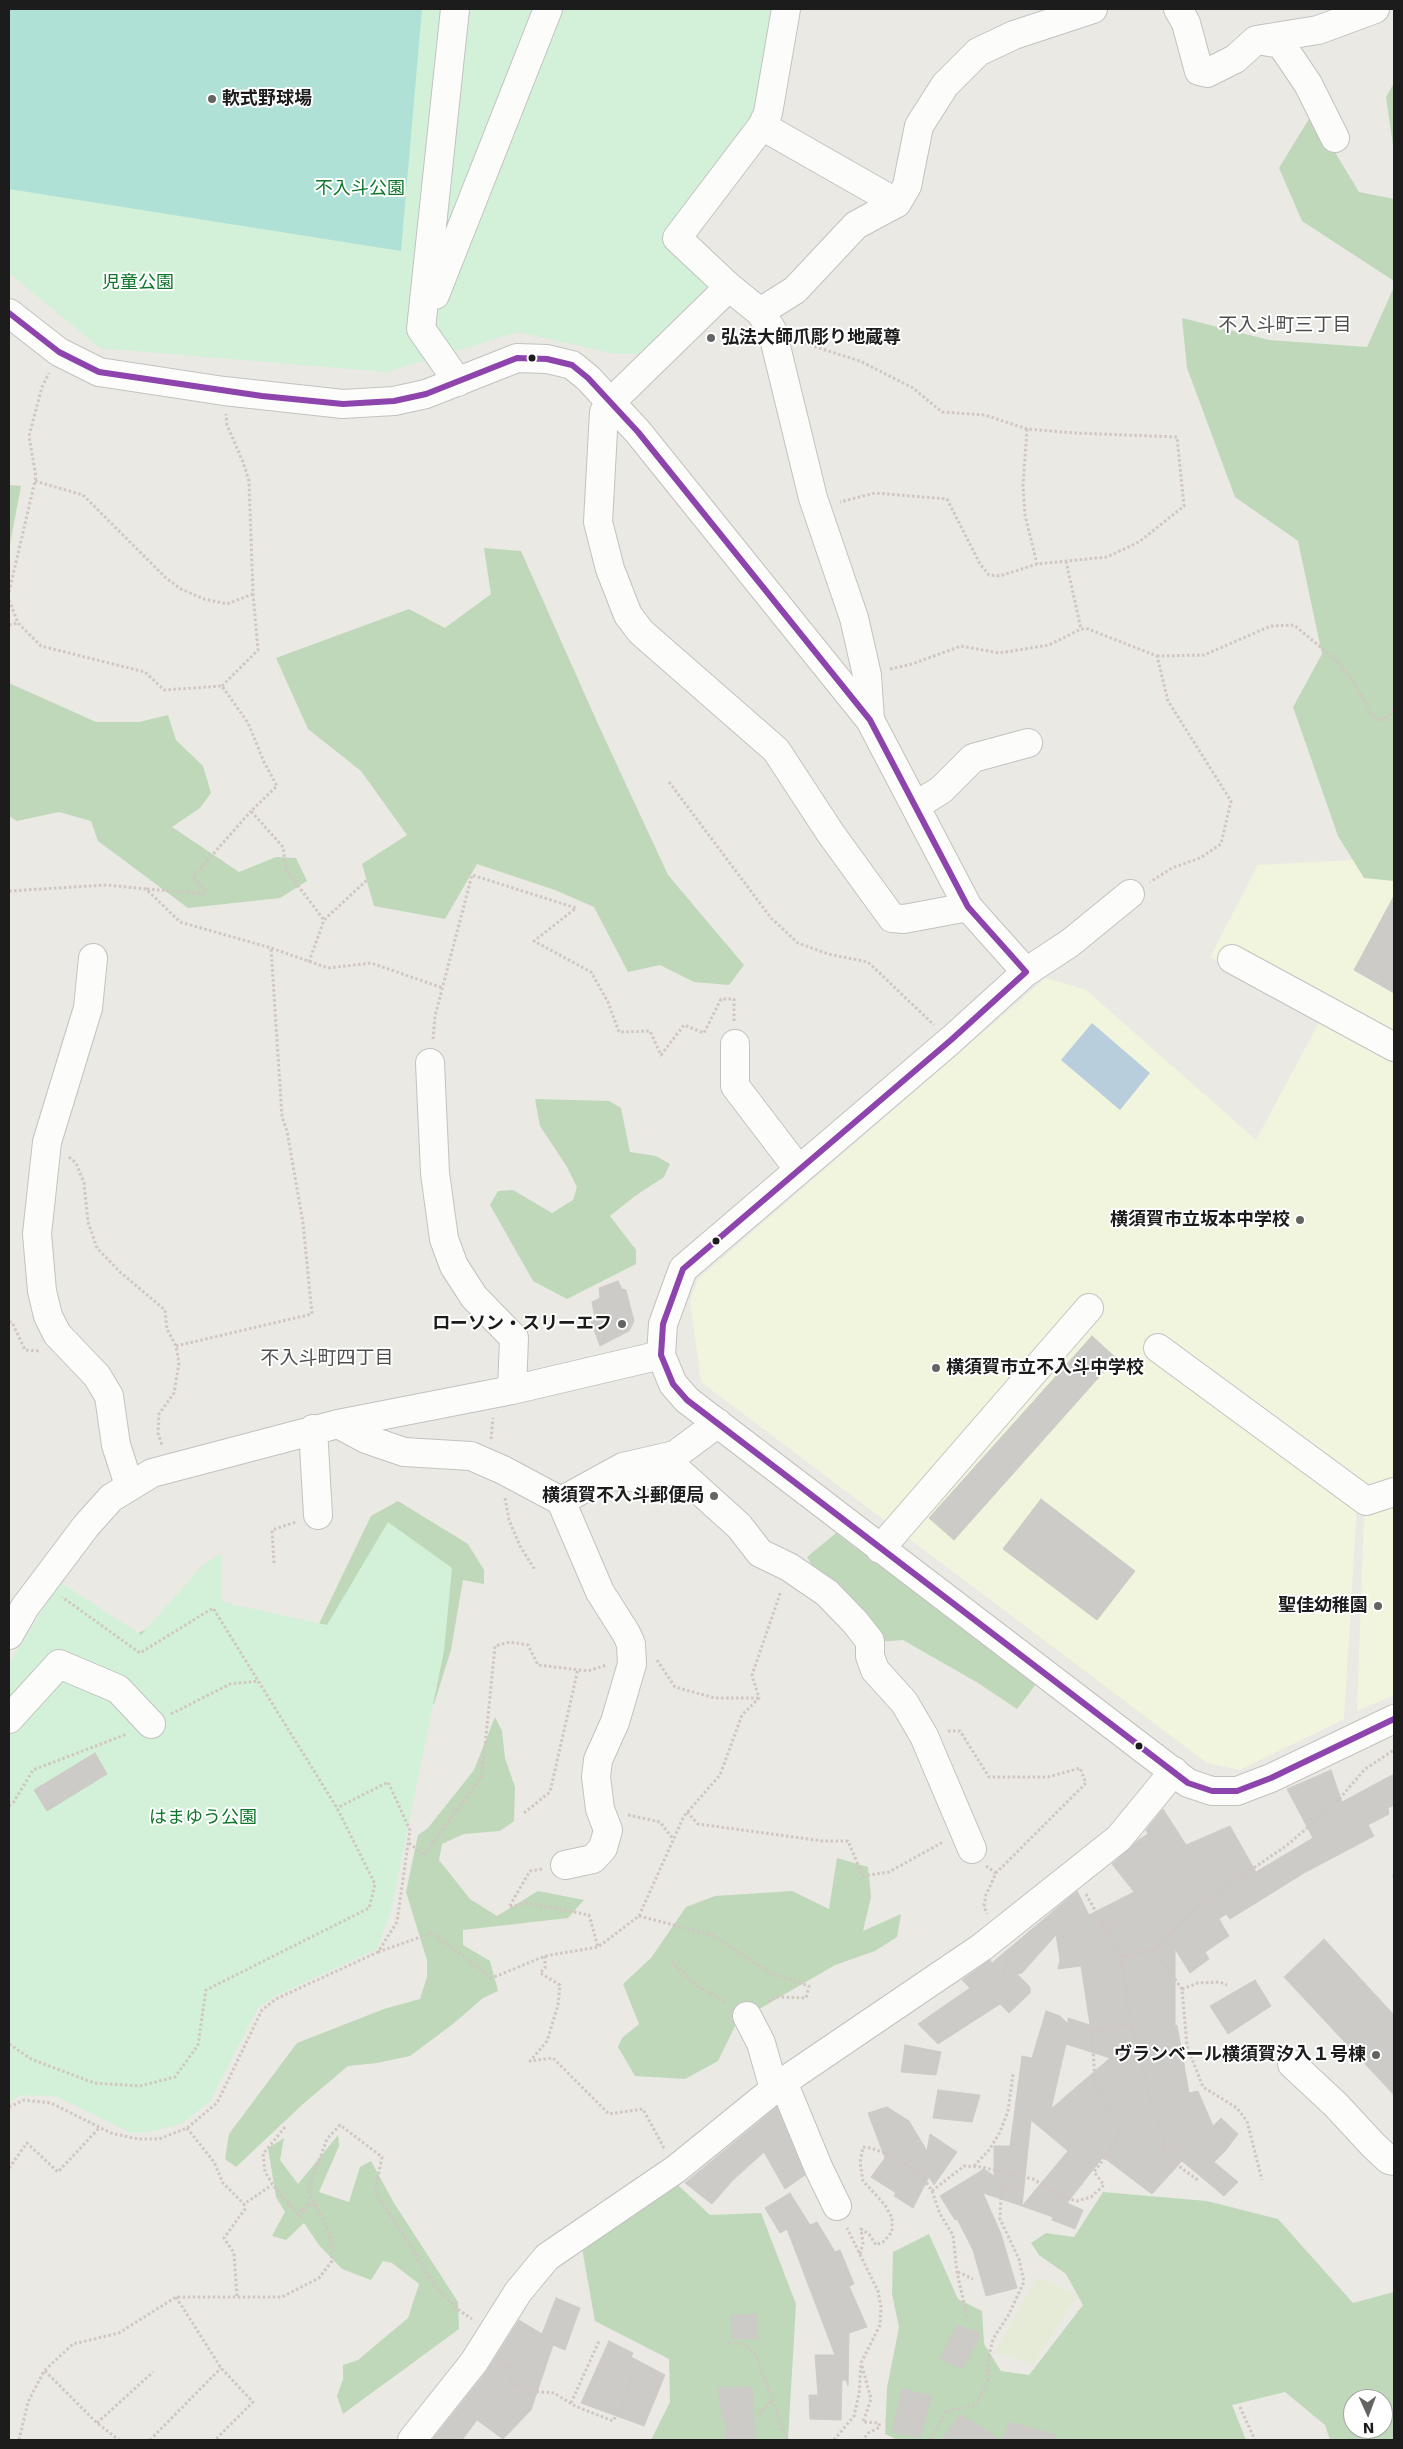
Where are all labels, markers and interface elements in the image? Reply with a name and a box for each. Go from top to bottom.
place label: 軟式野球場 [222,88,312,110]
marker: 軟式野球場 [206,93,218,105]
park label: 不入斗公園 [315,178,405,200]
park label: 児童公園 [102,272,174,294]
district label: 不入斗町三丁目 [1219,315,1351,337]
place label: 弘法大師爪彫り地蔵尊 [721,327,901,349]
marker: 弘法大師爪彫り地蔵尊 [705,332,717,344]
unlabelled marker [527,353,537,363]
place label: 横須賀市立坂本中学校 [1110,1209,1290,1231]
marker: 横須賀市立坂本中学校 [1294,1214,1306,1226]
unlabelled marker [711,1236,721,1246]
place label: ローソン・スリーエフ [432,1313,612,1335]
marker: ローソン・スリーエフ [616,1318,628,1330]
district label: 不入斗町四丁目 [261,1348,393,1370]
place label: 横須賀市立不入斗中学校 [946,1357,1144,1379]
marker: 横須賀市立不入斗中学校 [930,1362,942,1374]
place label: 横須賀不入斗郵便局 [542,1485,704,1507]
marker: 横須賀不入斗郵便局 [708,1490,720,1502]
place label: 聖佳幼稚園 [1278,1595,1368,1617]
marker: 聖佳幼稚園 [1372,1600,1384,1612]
unlabelled marker [1134,1741,1144,1751]
park label: はまゆう公園 [149,1807,257,1829]
place label: ヴランベール横須賀汐入１号棟 [1114,2044,1366,2066]
marker: ヴランベール横須賀汐入１号棟 [1370,2049,1382,2061]
north arrow [1343,2389,1393,2439]
text: N [1362,2420,1375,2436]

